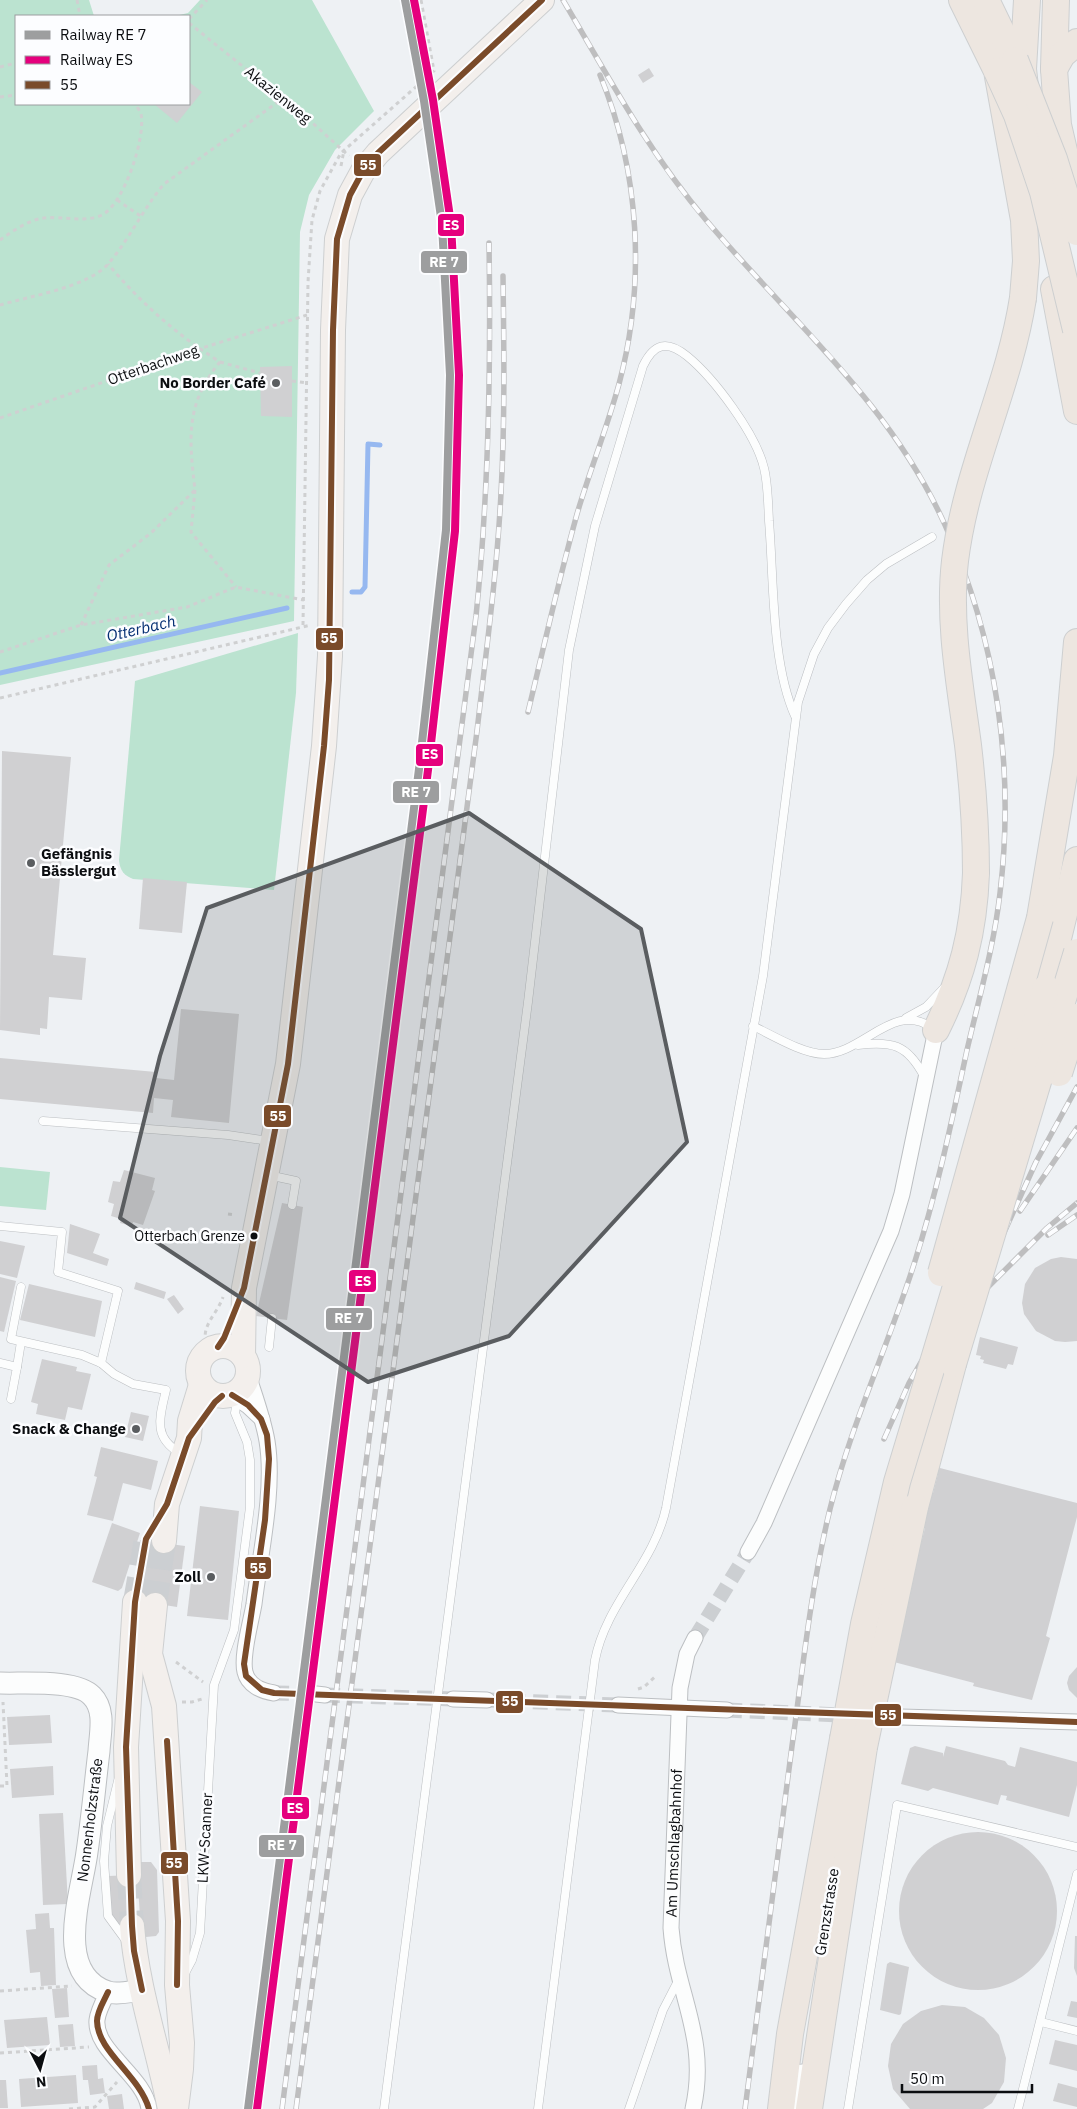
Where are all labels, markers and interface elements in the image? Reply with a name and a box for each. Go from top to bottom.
legend [15,15,190,105]
text: Railway RE 7 [60,25,146,44]
text: Railway ES [60,50,133,69]
street label: Akazienweg [241,62,316,127]
text: 55 [60,75,78,94]
line badge: 55 [353,153,382,177]
text: 55 [360,156,376,174]
line badge: ES [437,213,465,237]
text: ES [442,216,460,234]
line badge: RE 7 [420,250,468,274]
text: RE 7 [429,253,459,271]
street label: Otterbachweg [105,340,201,389]
place label: No Border Café [159,373,266,392]
marker: No Border Café [270,377,282,389]
water label: Otterbach [105,610,177,646]
line badge: 55 [315,627,344,651]
text: 55 [321,629,337,647]
line badge: ES [415,743,444,767]
text: ES [421,745,439,763]
line badge: RE 7 [392,780,440,804]
text: RE 7 [401,783,431,801]
place label: Gefängnis Bässlergut [41,844,117,880]
marker: Gefängnis Bässlergut [25,857,37,869]
line badge: 55 [263,1104,292,1128]
text: 55 [270,1107,286,1125]
place label: Otterbach Grenze [134,1227,245,1245]
marker: Otterbach Grenze [249,1231,259,1241]
line badge: ES [348,1269,377,1293]
text: ES [354,1272,372,1290]
line badge: RE 7 [325,1307,373,1331]
text: RE 7 [334,1309,364,1327]
place label: Snack & Change [12,1419,126,1438]
marker: Snack & Change [130,1423,142,1435]
line badge: 55 [244,1556,272,1580]
text: 55 [250,1559,266,1577]
place label: Zoll [175,1567,201,1586]
marker: Zoll [205,1571,217,1583]
line badge: 55 [495,1690,524,1714]
text: 55 [502,1692,518,1710]
line badge: 55 [874,1703,902,1727]
text: 55 [880,1706,896,1724]
street label: Nonnenholzstraße [72,1757,107,1883]
street label: Am Umschlagbahnhof [661,1768,686,1918]
street label: LKW-Scanner [193,1792,216,1884]
line badge: ES [281,1796,310,1820]
text: ES [286,1799,304,1817]
line badge: RE 7 [258,1834,305,1858]
text: RE 7 [267,1836,297,1854]
line badge: 55 [160,1851,189,1875]
text: 55 [166,1854,182,1872]
street label: Grenzstrasse [810,1867,843,1957]
north arrow [15,2044,65,2094]
scale bar [902,2062,1032,2094]
text: 50 m [910,2069,945,2088]
text: N [35,2072,47,2091]

